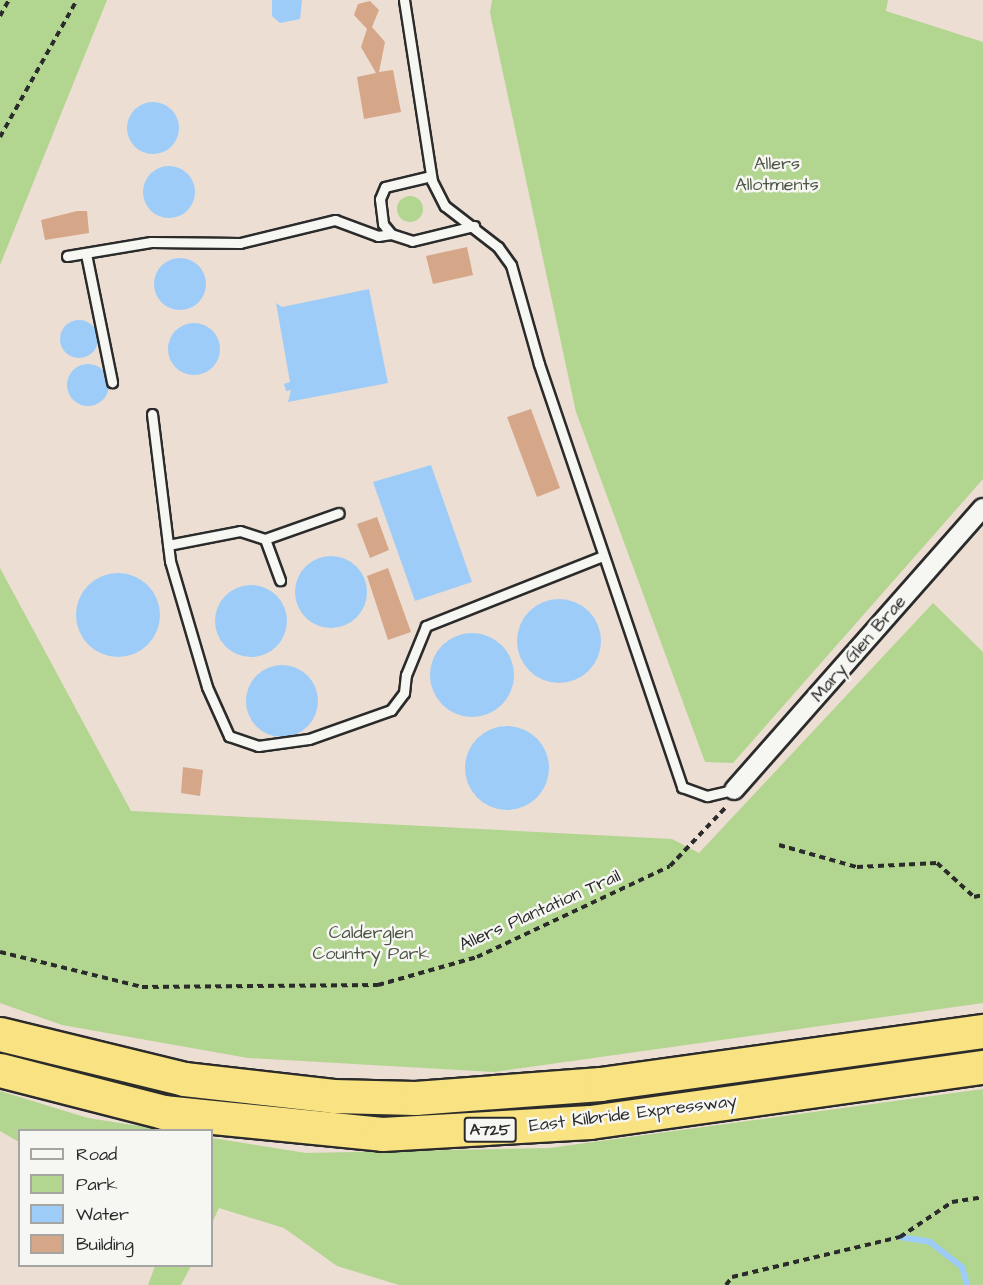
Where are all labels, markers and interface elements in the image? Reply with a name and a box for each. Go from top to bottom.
park label: Allers Allotments [735,154,819,196]
street label: Mary Glen Brae [807,591,911,707]
street label: Allers Plantation Trail [456,866,624,956]
park label: Calderglen Country Park [313,923,429,966]
street label: East Kilbride Expressway [528,1091,738,1137]
road number: A725 [463,1117,517,1143]
legend [18,1129,213,1267]
text: Road [76,1142,117,1167]
text: Park [76,1172,118,1197]
text: Water [76,1202,129,1227]
text: Building [76,1232,134,1257]

